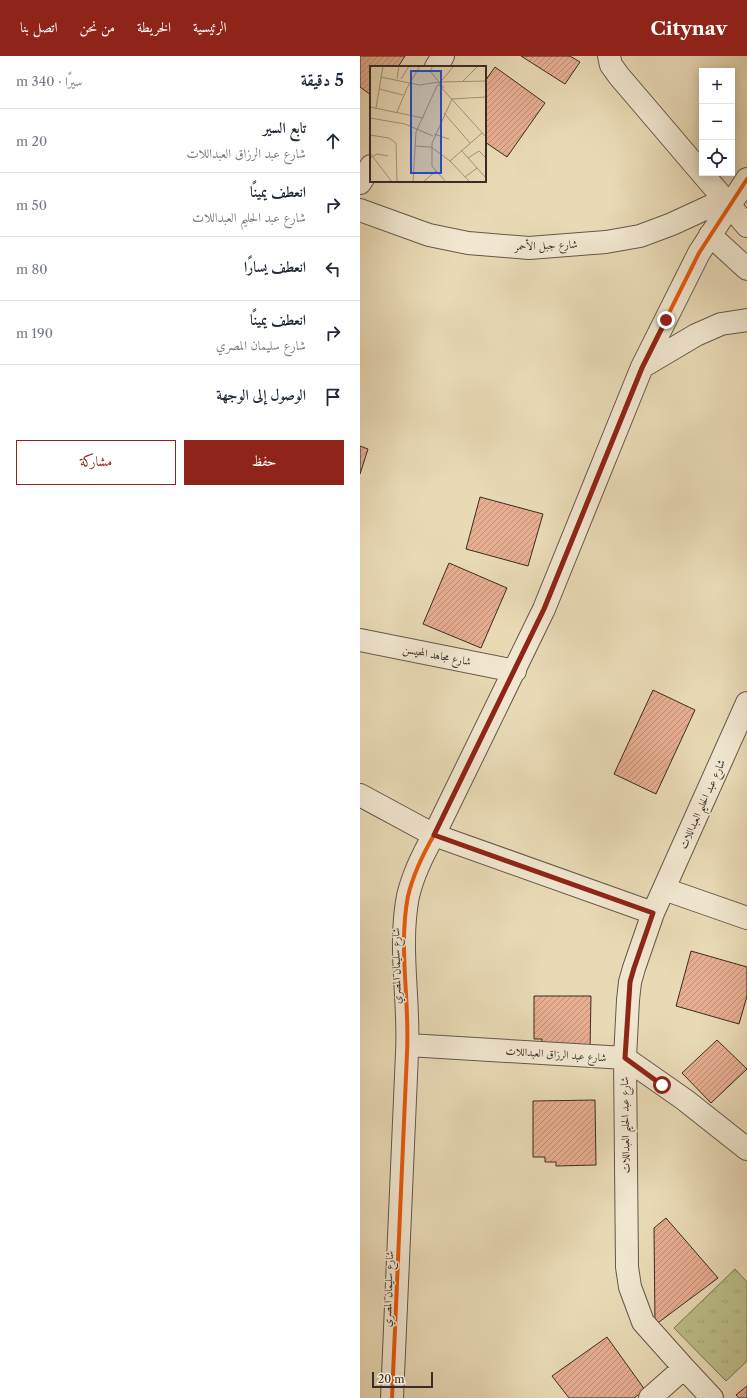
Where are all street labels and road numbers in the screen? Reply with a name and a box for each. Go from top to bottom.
street label: شارع جبل الأحمر [513,236,578,256]
street label: شارع مجاهد المحيسن [401,642,472,671]
street label: شارع عبد الحليم العبداللات [676,757,732,853]
street label: شارع سليمان المصري [388,928,407,1004]
street label: شارع عبد الرزاق العبداللات [505,1043,607,1068]
street label: شارع عبد الحليم العبداللات [617,1077,637,1173]
street label: شارع سليمان المصري [380,1251,399,1328]

